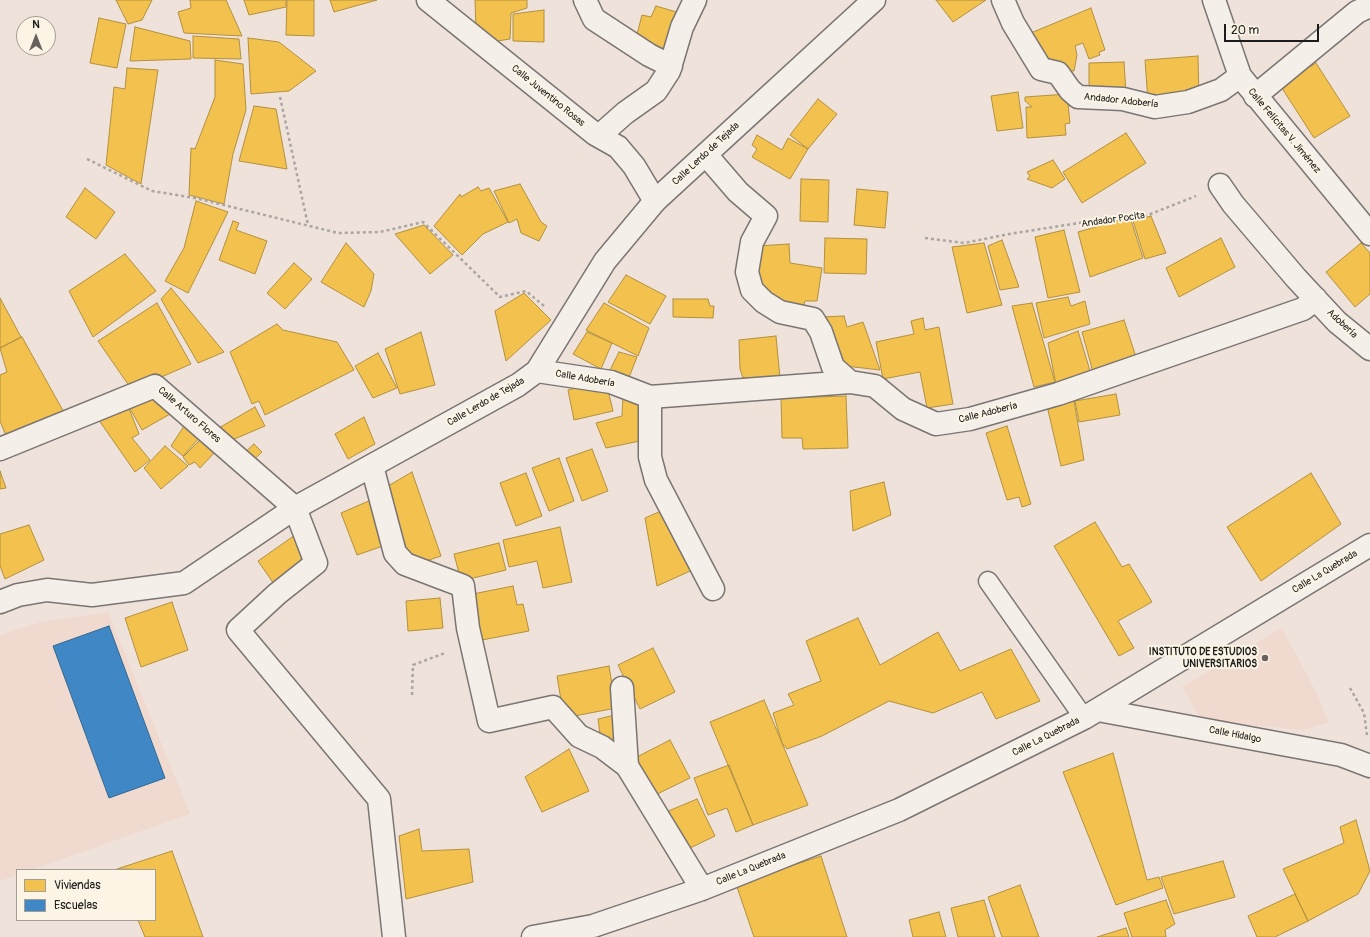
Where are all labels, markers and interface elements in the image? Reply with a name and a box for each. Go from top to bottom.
north arrow [16,16,56,56]
scale bar [1226,16,1321,42]
text: N [32,18,40,31]
text: 20 m [1231,23,1259,38]
street label: Calle Juventino Rosas [509,63,587,129]
street label: Calle Felícitas V. Jiménez [1245,86,1323,176]
street label: Andador Adobería [1083,91,1159,111]
street label: Calle Lerdo de Tejada [670,120,742,188]
street label: Andador Pocita [1081,210,1145,230]
street label: Adobería [1324,307,1360,341]
street label: Calle Adobería [554,368,616,390]
street label: Calle Lerdo de Tejada [445,375,527,429]
street label: Calle Arturo Flores [155,384,223,446]
street label: Calle Adobería [957,400,1019,426]
street label: Calle La Quebrada [1290,548,1360,596]
place label: INSTITUTO DE ESTUDIOS UNIVERSITARIOS [1149,646,1257,670]
marker: INSTITUTO DE ESTUDIOS UNIVERSITARIOS [1260,653,1270,663]
street label: Calle La Quebrada [1010,715,1082,759]
street label: Calle Hidalgo [1208,724,1262,746]
street label: Calle La Quebrada [714,850,788,888]
legend [16,869,156,921]
text: Viviendas [54,878,101,893]
text: Escuelas [54,898,97,913]

